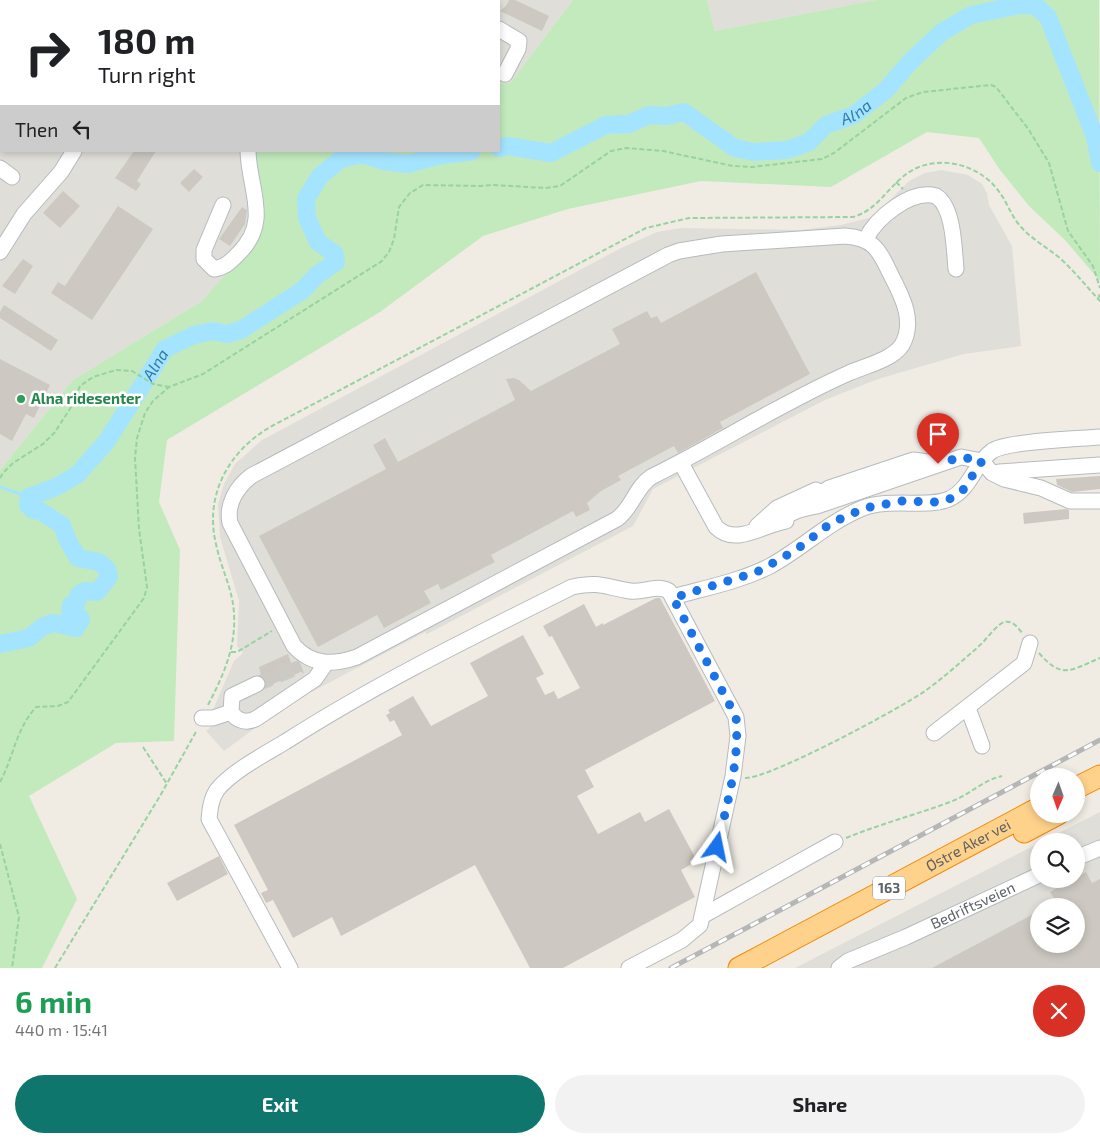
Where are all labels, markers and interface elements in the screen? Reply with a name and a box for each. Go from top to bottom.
text: 180 m [98,19,195,61]
icon: right [15,20,80,85]
text: Turn right [98,61,196,87]
water label: Alna [837,95,875,128]
icon: left [68,115,96,143]
text: Then [15,118,58,141]
water label: Alna [137,345,172,384]
place label: Alna ridesenter [31,389,142,407]
marker: Alna ridesenter [15,393,27,405]
pin [917,413,959,464]
icon: arrive [924,420,952,448]
north arrow [1030,768,1085,822]
map controls [1030,768,1085,953]
street label: Østre Aker vei [922,815,1013,875]
position arrow [690,820,742,872]
button: search [1030,833,1085,888]
road number: 163 [873,876,905,900]
street label: Bedriftsveien [927,877,1018,932]
button: layers [1030,898,1085,953]
text: 6 min [15,983,92,1019]
button: close [1033,985,1085,1037]
text: 440 m · 15:41 [15,1020,108,1039]
button: Exit [15,1075,545,1133]
button: Share [555,1075,1085,1133]

